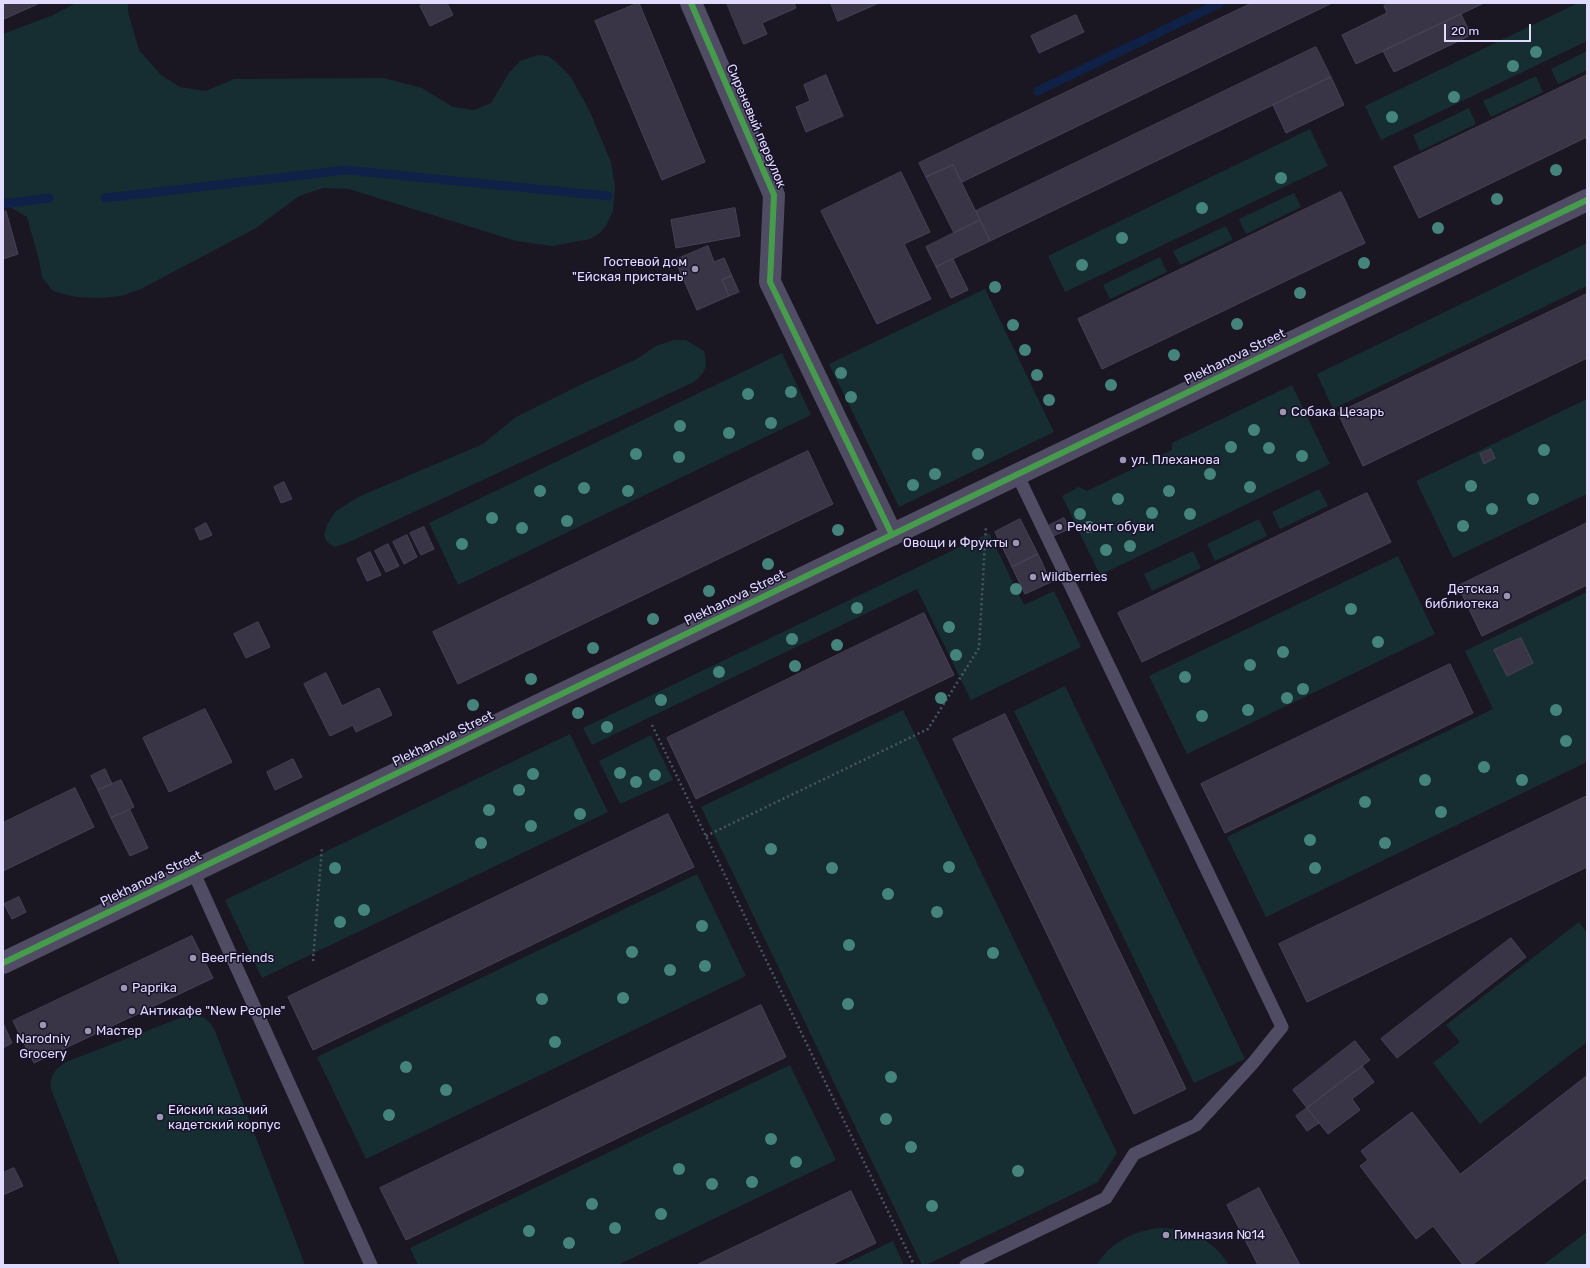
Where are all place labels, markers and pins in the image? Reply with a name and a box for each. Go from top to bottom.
place label: Гостевой дом "Ейская пристань" [572,254,687,285]
marker: Гостевой дом "Ейская пристань" [690,264,700,274]
place label: Собака Цезарь [1291,404,1384,420]
marker: Собака Цезарь [1278,407,1288,417]
place label: ул. Плеханова [1131,452,1220,468]
marker: ул. Плеханова [1118,455,1128,465]
place label: Ремонт обуви [1067,519,1154,535]
marker: Ремонт обуви [1054,522,1064,532]
place label: Овощи и Фрукты [903,535,1008,551]
marker: Овощи и Фрукты [1011,538,1021,548]
place label: Wildberries [1041,569,1107,585]
marker: Wildberries [1028,572,1038,582]
place label: Детская библиотека [1425,581,1499,612]
marker: Детская библиотека [1502,591,1512,601]
place label: BeerFriends [201,950,274,966]
marker: BeerFriends [188,953,198,963]
place label: Paprika [132,980,177,996]
marker: Paprika [119,983,129,993]
place label: Антикафе "New People" [140,1003,285,1019]
marker: Антикафе "New People" [127,1006,137,1016]
marker: Narodniy Grocery [38,1020,48,1030]
place label: Мастер [96,1023,142,1039]
marker: Мастер [83,1026,93,1036]
place label: Narodniy Grocery [16,1031,70,1062]
place label: Ейский казачий кадетский корпус [168,1102,281,1133]
marker: Ейский казачий кадетский корпус [155,1112,165,1122]
place label: Гимназия №14 [1174,1227,1265,1243]
marker: Гимназия №14 [1161,1230,1171,1240]

